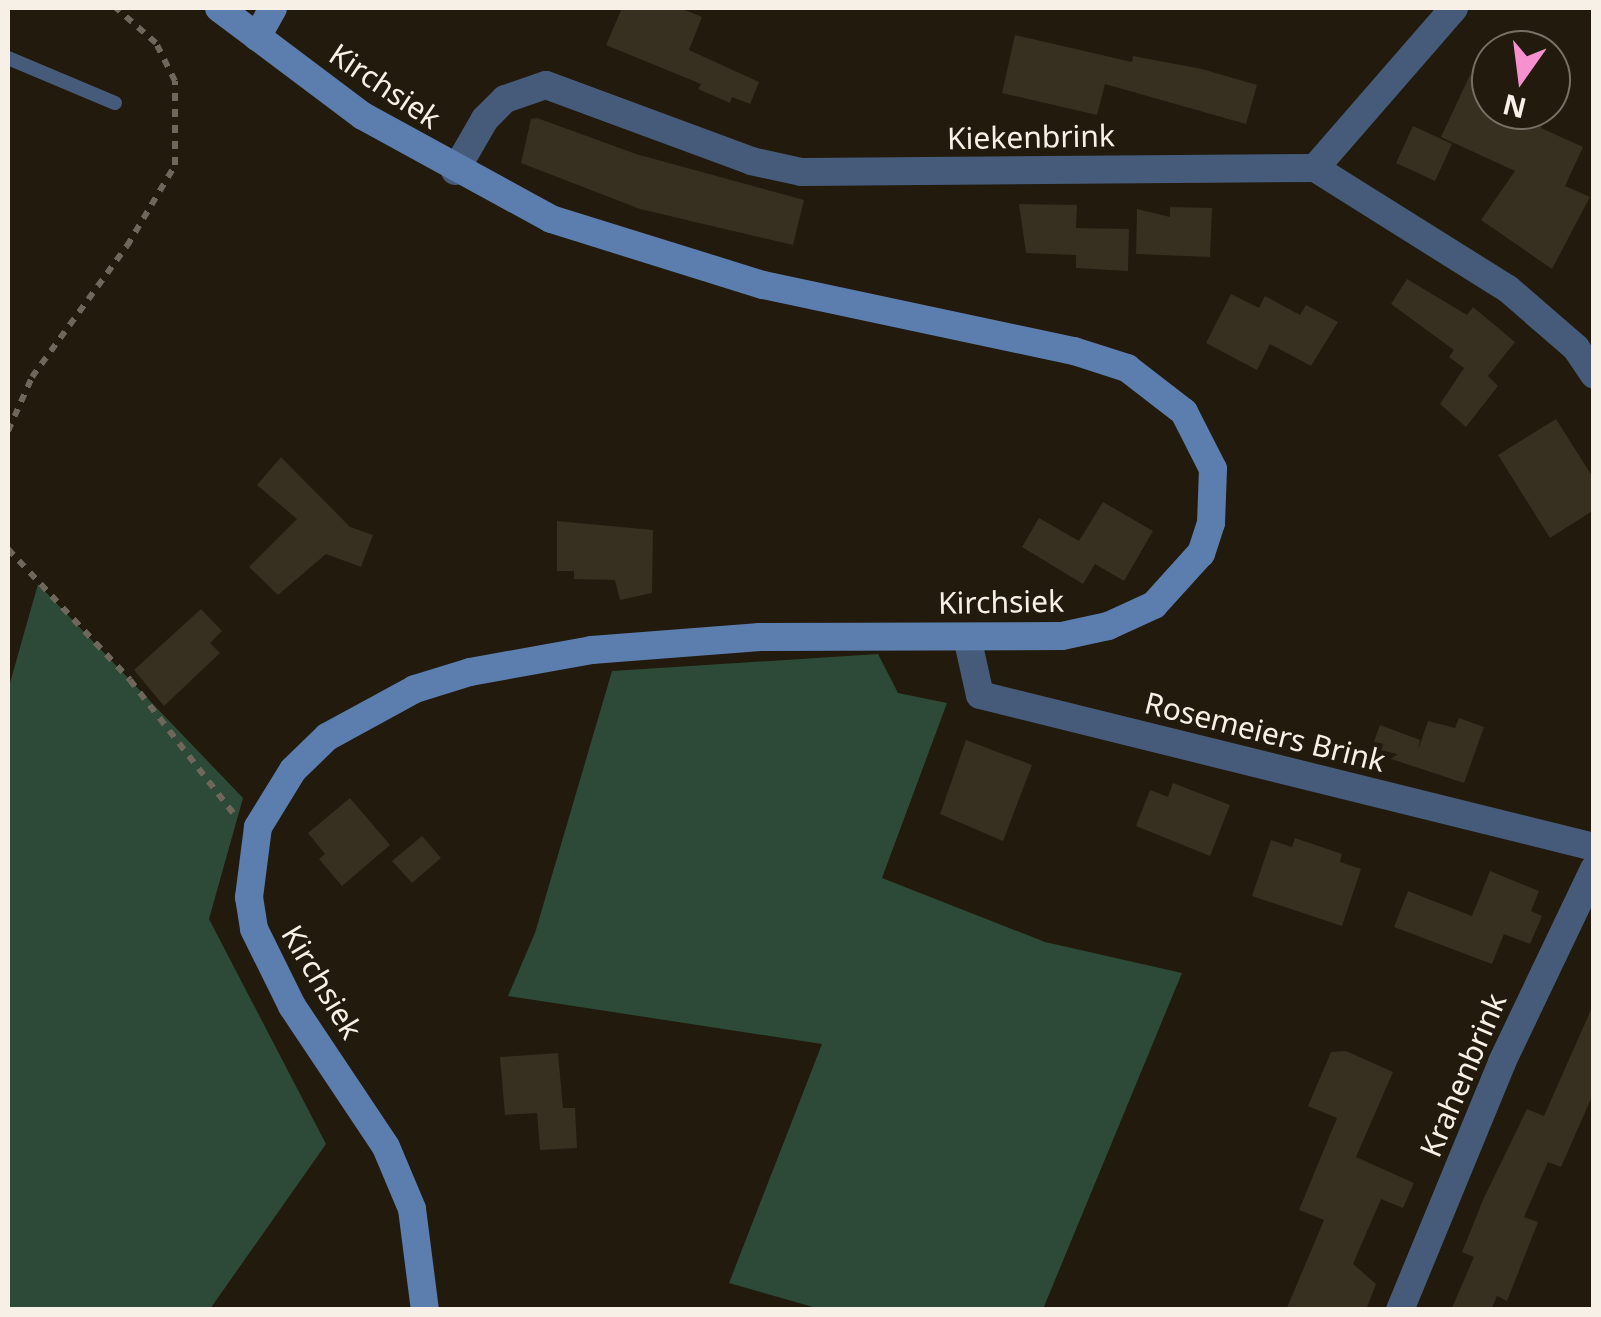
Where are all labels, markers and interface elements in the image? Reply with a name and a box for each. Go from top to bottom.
north arrow [1471,30,1571,130]
street label: Kirchsiek [323,36,447,136]
text: N [1499,86,1530,128]
street label: Kiekenbrink [947,118,1115,156]
street label: Kirchsiek [938,583,1064,621]
street label: Rosemeiers Brink [1141,685,1389,779]
street label: Kirchsiek [274,919,370,1045]
street label: Krahenbrink [1412,988,1514,1162]

